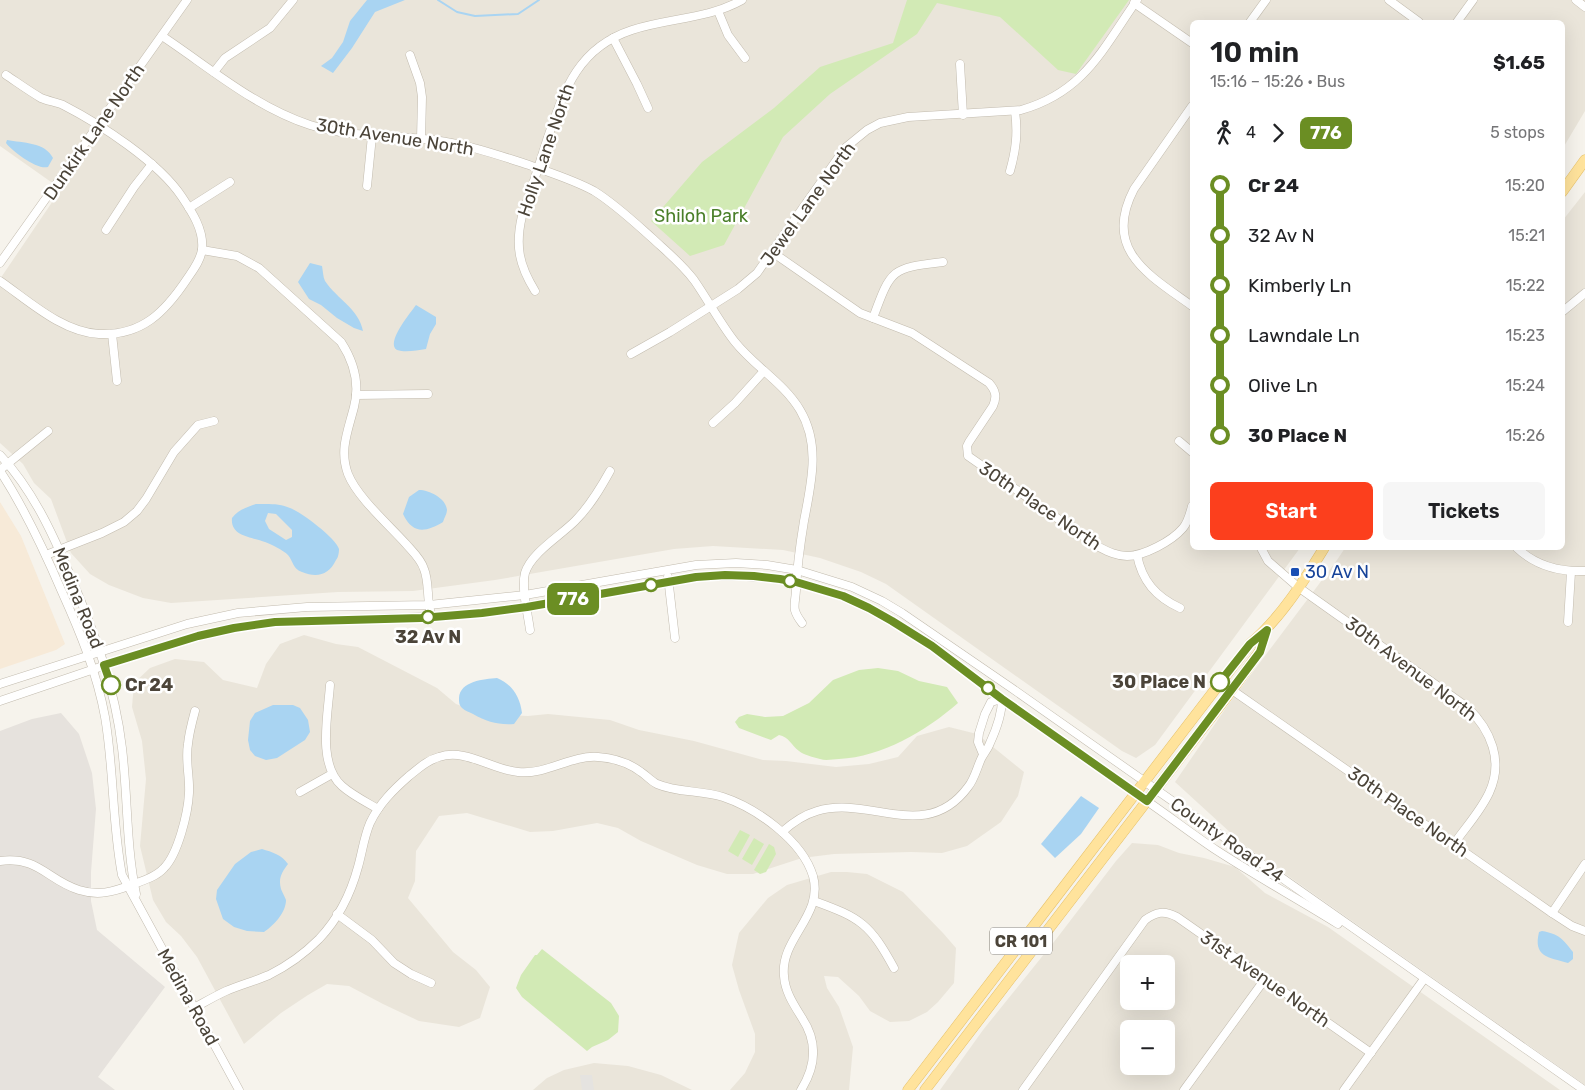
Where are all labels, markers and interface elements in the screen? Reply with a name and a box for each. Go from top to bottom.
text: 10 min [1210,36,1299,69]
text: $1.65 [1493,51,1545,74]
street label: Dunkirk Lane North [39,60,149,204]
text: 15:16 – 15:26 · Bus [1210,72,1345,91]
street label: Holly Lane North [513,81,579,219]
street label: 30th Avenue North [315,114,475,160]
icon: walk [1210,119,1238,147]
icon: forward [1264,119,1292,147]
text: 776 [1310,122,1342,144]
text: 4 [1246,123,1256,142]
text: 5 stops [1490,123,1545,142]
street label: Jewel Lane North [756,138,860,270]
text: Cr 24 [1248,174,1299,197]
text: 15:20 [1505,176,1545,195]
park label: Shiloh Park [654,205,749,227]
text: 32 Av N [1248,224,1315,247]
text: 15:21 [1508,226,1545,245]
text: Kimberly Ln [1248,274,1352,297]
text: 15:22 [1506,276,1545,295]
text: Lawndale Ln [1248,324,1360,347]
text: 15:23 [1506,326,1545,345]
text: Olive Ln [1248,374,1318,397]
text: 15:24 [1505,376,1545,395]
text: 30 Place N [1248,424,1347,447]
text: 15:26 [1506,426,1545,445]
street label: 30th Place North [975,457,1105,555]
button: Start [1210,482,1373,540]
button: Tickets [1383,482,1545,540]
street label: Medina Road [48,544,108,652]
place label: 30 Av N [1305,561,1369,583]
marker: 30 Av N [1289,566,1301,578]
unlabelled marker [783,574,797,588]
unlabelled marker [644,578,658,592]
line badge: 776 [544,583,602,615]
text: 776 [557,588,589,610]
marker: 32 Av N [421,610,435,624]
street label: 30th Avenue North [1341,612,1481,726]
place label: 32 Av N [395,626,461,648]
place label: 30 Place N [1112,671,1206,693]
marker: 30 Place N [1210,672,1230,692]
place label: Cr 24 [125,674,173,696]
marker: Cr 24 [101,675,121,695]
unlabelled marker [981,681,995,695]
street label: 30th Place North [1343,762,1473,862]
street label: County Road 24 [1166,793,1288,887]
street label: 31st Avenue North [1196,926,1334,1032]
road number: CR 101 [990,928,1052,954]
street label: Medina Road [152,945,224,1049]
map controls [1120,955,1175,1075]
button: + [1120,955,1175,1010]
button: − [1120,1020,1175,1075]

